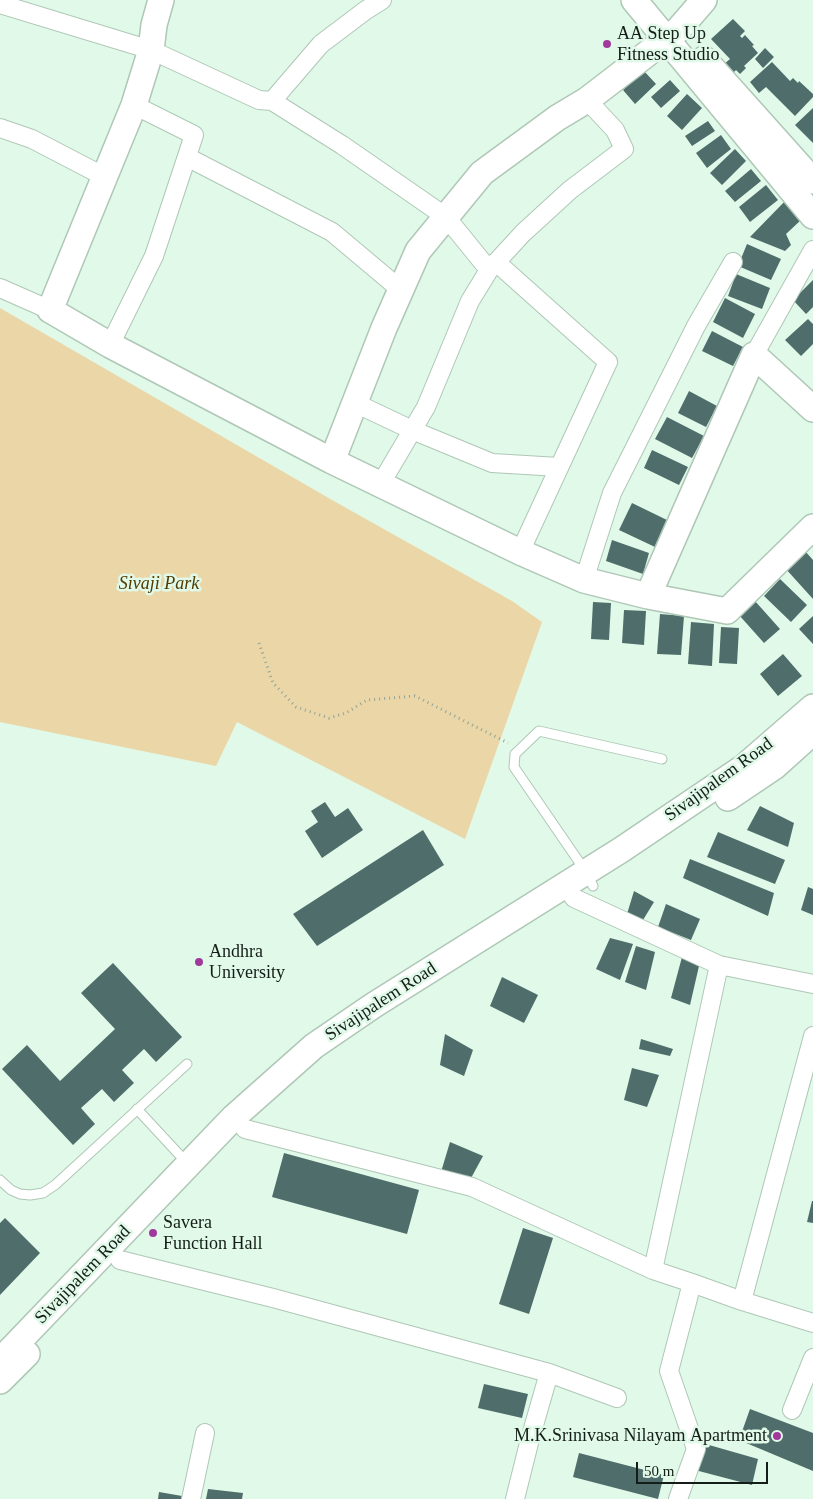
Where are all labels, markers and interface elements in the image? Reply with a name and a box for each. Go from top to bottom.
place label: AA Step Up Fitness Studio [617,23,720,66]
marker: AA Step Up Fitness Studio [601,38,613,50]
park label: Sivaji Park [119,573,199,595]
street label: Sivajipalem Road [661,734,777,826]
place label: Andhra University [209,941,285,984]
marker: Andhra University [193,956,205,968]
street label: Sivajipalem Road [321,958,441,1046]
place label: Savera Function Hall [163,1212,262,1254]
street label: Sivajipalem Road [31,1221,135,1329]
marker: Savera Function Hall [147,1227,159,1239]
place label: M.K.Srinivasa Nilayam Apartment [514,1425,767,1447]
marker: M.K.Srinivasa Nilayam Apartment [771,1430,783,1442]
scale bar [638,1452,770,1484]
text: 50 m [644,1463,674,1479]

